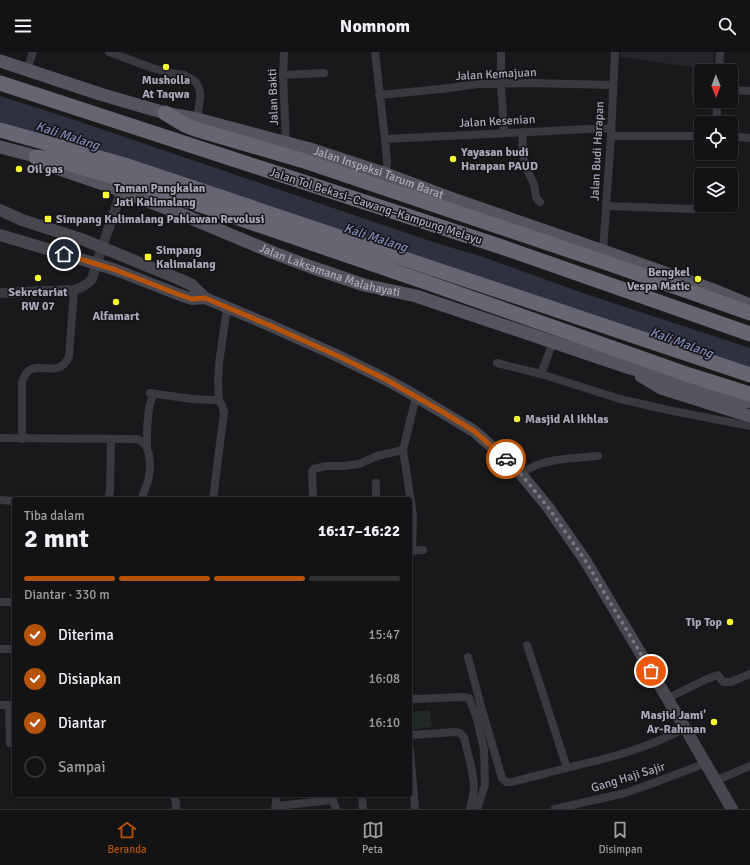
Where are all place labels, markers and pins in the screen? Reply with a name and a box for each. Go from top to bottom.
marker: Musholla At Taqwa [161,62,171,72]
place label: Musholla At Taqwa [142,73,190,102]
place label: Yayasan budi Harapan PAUD [460,145,538,174]
marker: Yayasan budi Harapan PAUD [448,154,458,164]
place label: Oil gas [27,162,64,177]
marker: Oil gas [14,164,24,174]
place label: Taman Pangkalan Jati Kalimalang [114,181,206,210]
marker: Taman Pangkalan Jati Kalimalang [101,190,111,200]
place label: Simpang Kalimalang Pahlawan Revolusi [56,212,264,227]
marker: Simpang Kalimalang Pahlawan Revolusi [43,214,53,224]
pin [47,237,81,271]
place label: Simpang Kalimalang [156,243,216,272]
marker: Simpang Kalimalang [143,252,153,262]
place label: Bengkel Vespa Matic [627,265,690,294]
marker: Sekretariat RW 07 [33,273,43,283]
marker: Bengkel Vespa Matic [693,274,703,284]
place label: Sekretariat RW 07 [8,285,68,314]
marker: Alfamart [111,297,121,307]
place label: Alfamart [92,309,140,324]
place label: Masjid Al Ikhlas [525,412,609,427]
marker: Masjid Al Ikhlas [512,414,522,424]
place label: Tip Top [685,615,723,630]
marker: Tip Top [725,617,735,627]
pin [634,654,668,688]
place label: Masjid Jami' Ar-Rahman [641,708,706,737]
marker: Masjid Jami' Ar-Rahman [709,717,719,727]

